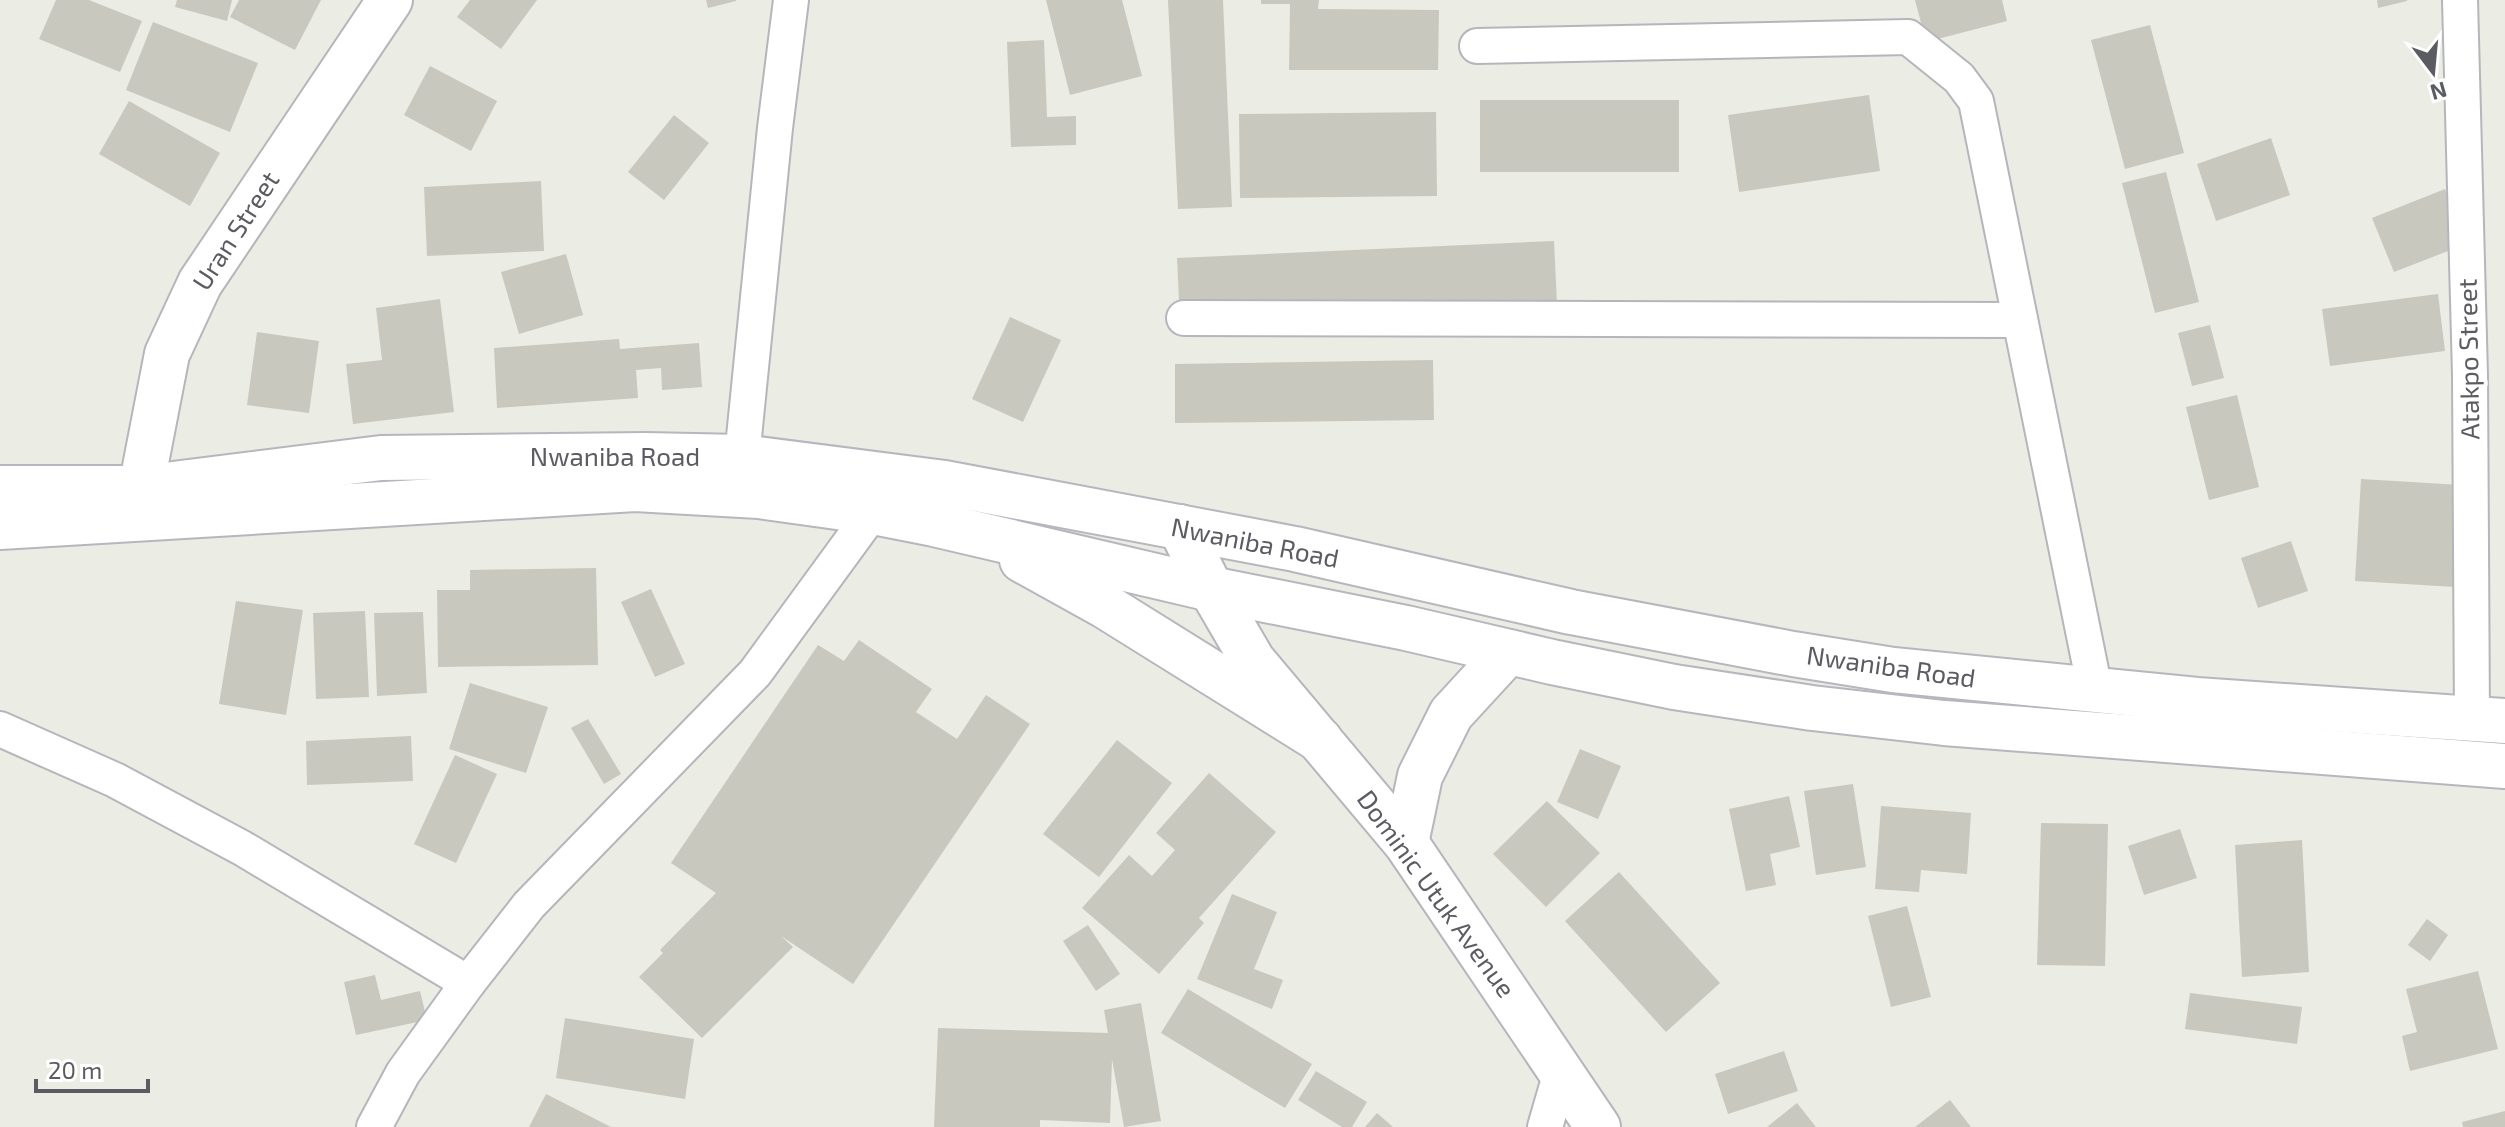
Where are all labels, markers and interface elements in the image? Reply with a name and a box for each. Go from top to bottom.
north arrow [2393,32,2473,112]
text: N [2428,78,2450,107]
street label: Uran Street [185,165,285,295]
street label: Atakpo Street [2451,278,2484,440]
street label: Nwaniba Road [530,440,700,471]
street label: Nwaniba Road [1169,510,1342,573]
street label: Nwaniba Road [1805,638,1978,693]
street label: Dominic Utuk Avenue [1352,783,1523,1003]
scale bar [36,1043,148,1093]
text: 20 m [48,1055,102,1084]

